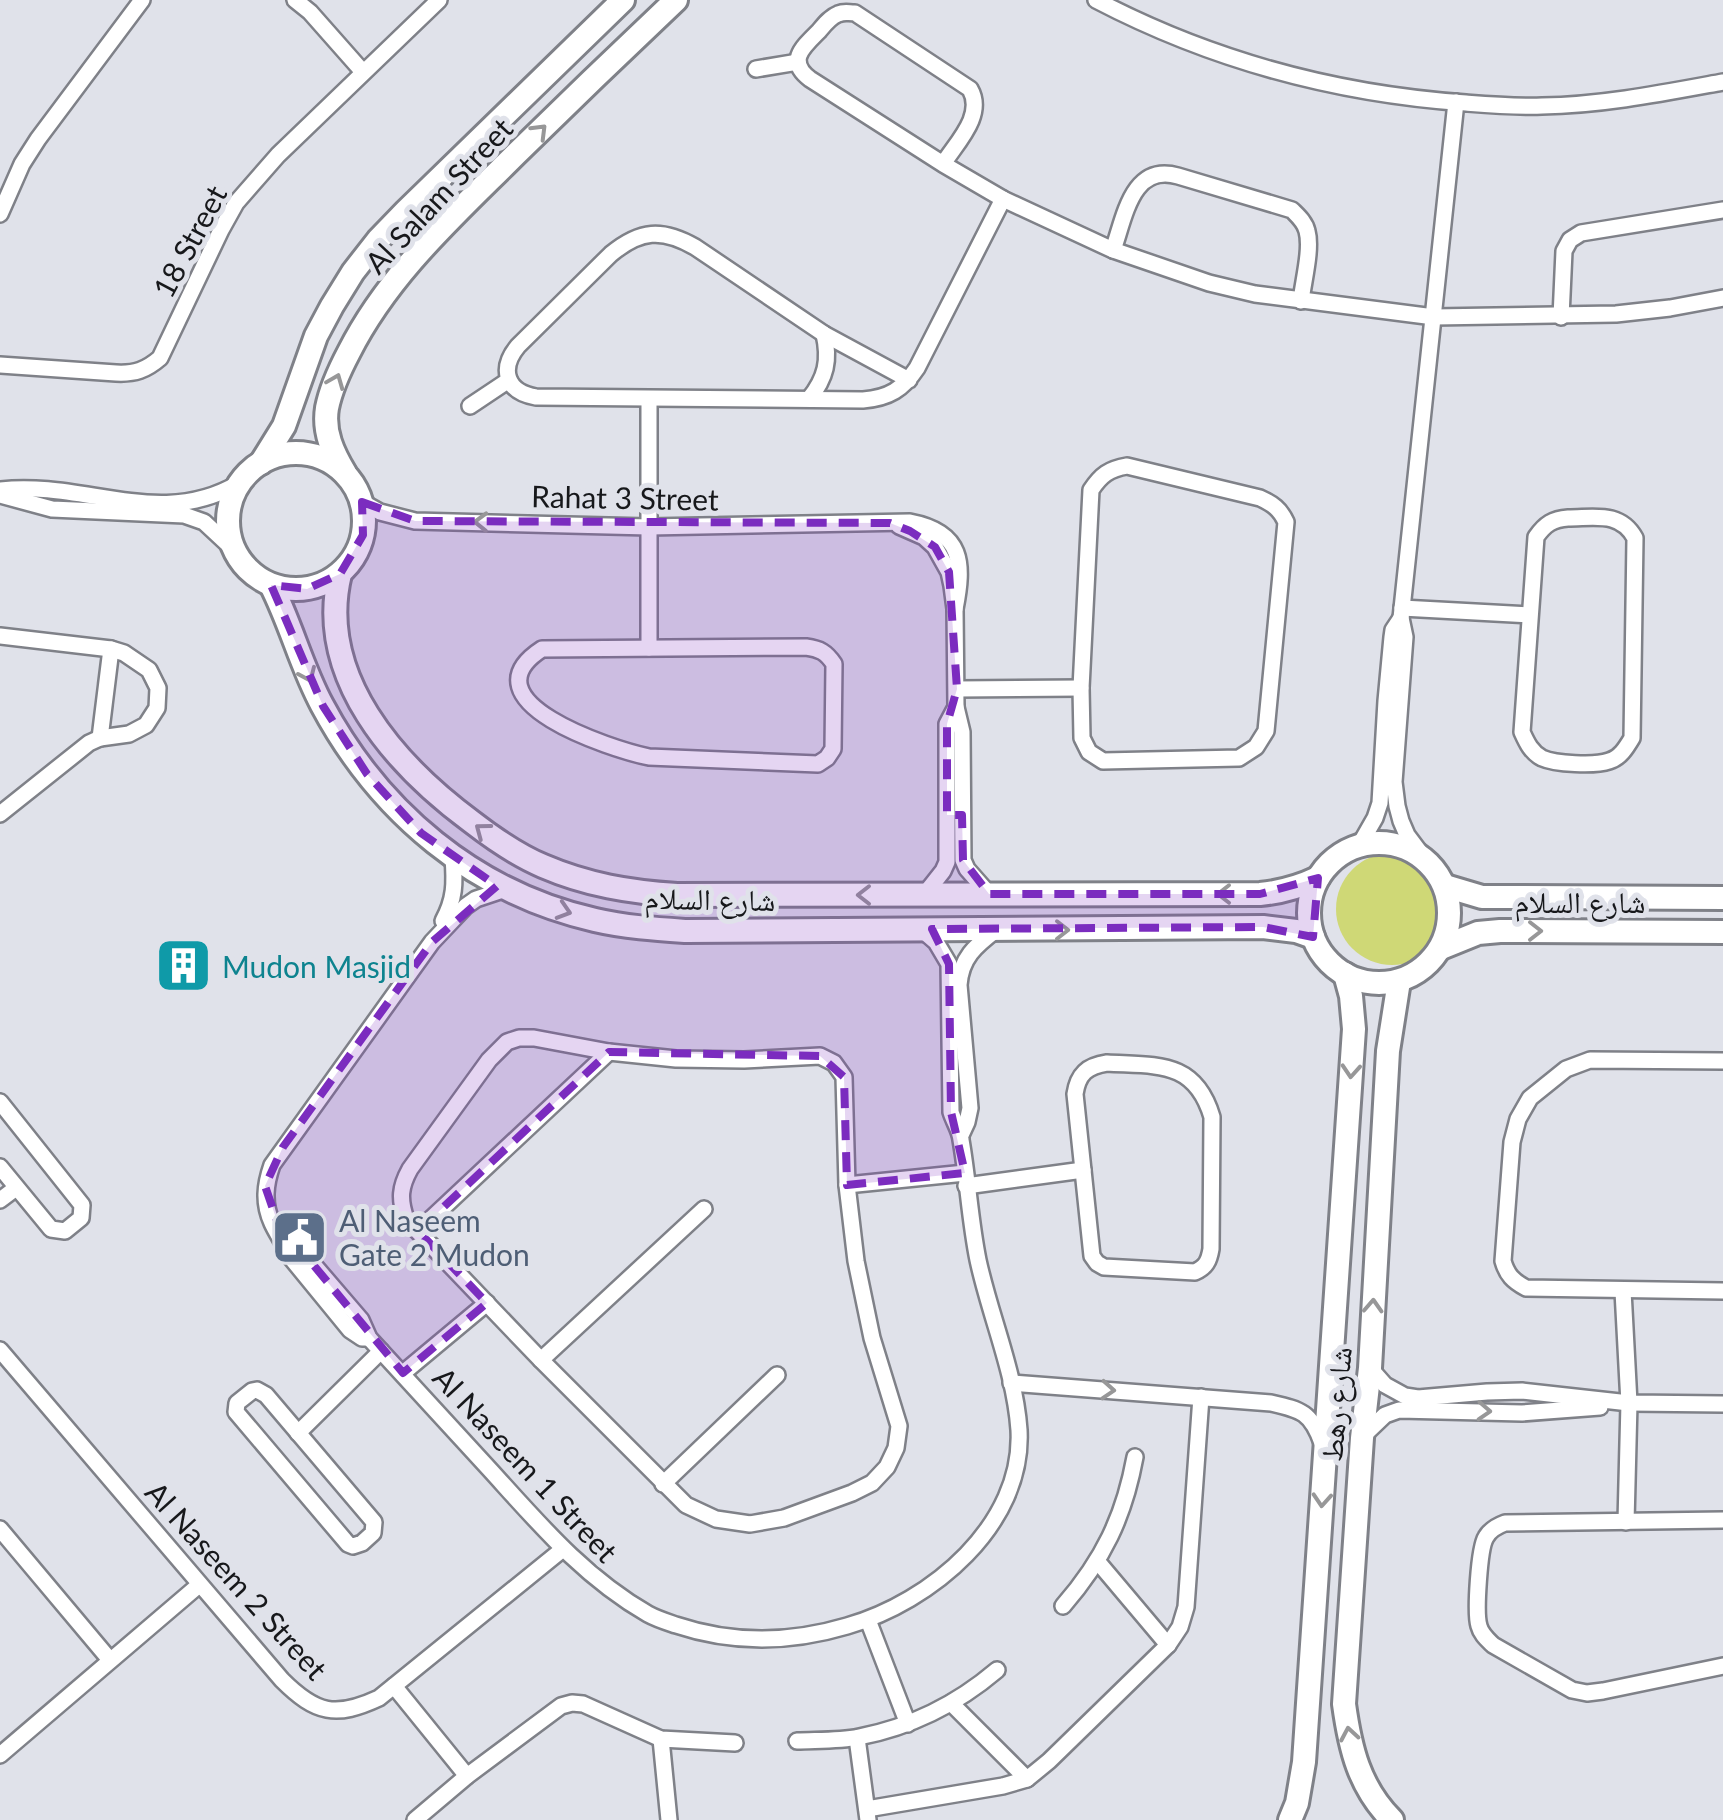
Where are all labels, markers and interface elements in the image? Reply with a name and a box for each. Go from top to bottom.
street label: Al Salam Street [357,110,519,280]
one-way arrow [528,125,546,143]
street label: 18 Street [145,179,234,303]
one-way arrow [325,373,345,391]
street label: Rahat 3 Street [531,477,719,517]
one-way arrow [473,512,489,533]
one-way arrow [296,665,316,683]
one-way arrow [475,825,493,842]
street label: شارع السلام [644,879,776,920]
one-way arrow [1215,883,1230,905]
street label: شارع السلام [1514,883,1646,922]
one-way arrow [855,884,870,906]
one-way arrow [555,899,572,920]
one-way arrow [1056,919,1071,941]
one-way arrow [1528,920,1544,941]
building icon: Mudon Masjid [153,936,213,996]
place label: Mudon Masjid [222,948,411,984]
one-way arrow [1340,1063,1362,1079]
place label: Al Naseem Gate 2 Mudon [339,1202,530,1272]
public building icon: Al Naseem Gate 2 Mudon [270,1207,330,1267]
one-way arrow [1362,1297,1383,1313]
street label: شارع رهط [1312,1345,1361,1463]
street label: Al Naseem 1 Street [426,1359,626,1569]
one-way arrow [1101,1379,1117,1400]
one-way arrow [1476,1401,1492,1422]
street label: Al Naseem 2 Street [139,1474,335,1686]
one-way arrow [1312,1492,1333,1508]
one-way arrow [1339,1726,1360,1742]

